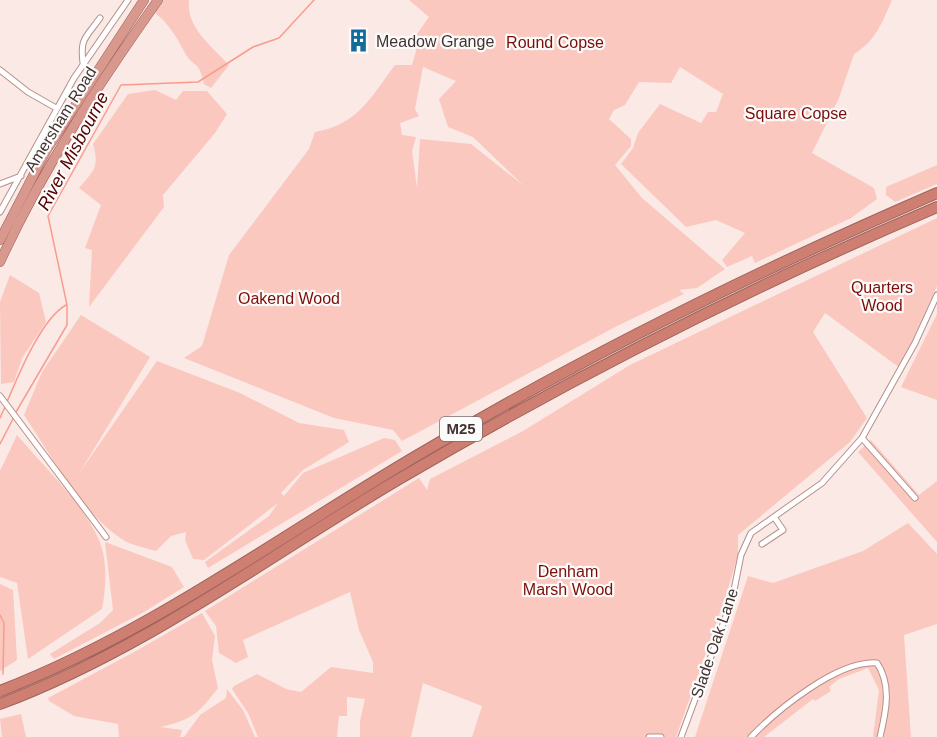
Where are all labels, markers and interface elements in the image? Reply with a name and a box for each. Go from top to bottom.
building icon: Meadow Grange [345,28,371,54]
place label: Meadow Grange [376,33,494,50]
park label: Round Copse [506,34,604,51]
street label: Amersham Road [21,64,99,175]
water label: River Misbourne [33,88,113,214]
park label: Square Copse [745,105,847,122]
park label: Quarters Wood [851,279,913,314]
park label: Oakend Wood [238,290,340,307]
road number: M25 [440,417,482,441]
park label: Denham Marsh Wood [523,563,613,598]
street label: Slade Oak Lane [688,586,741,700]

